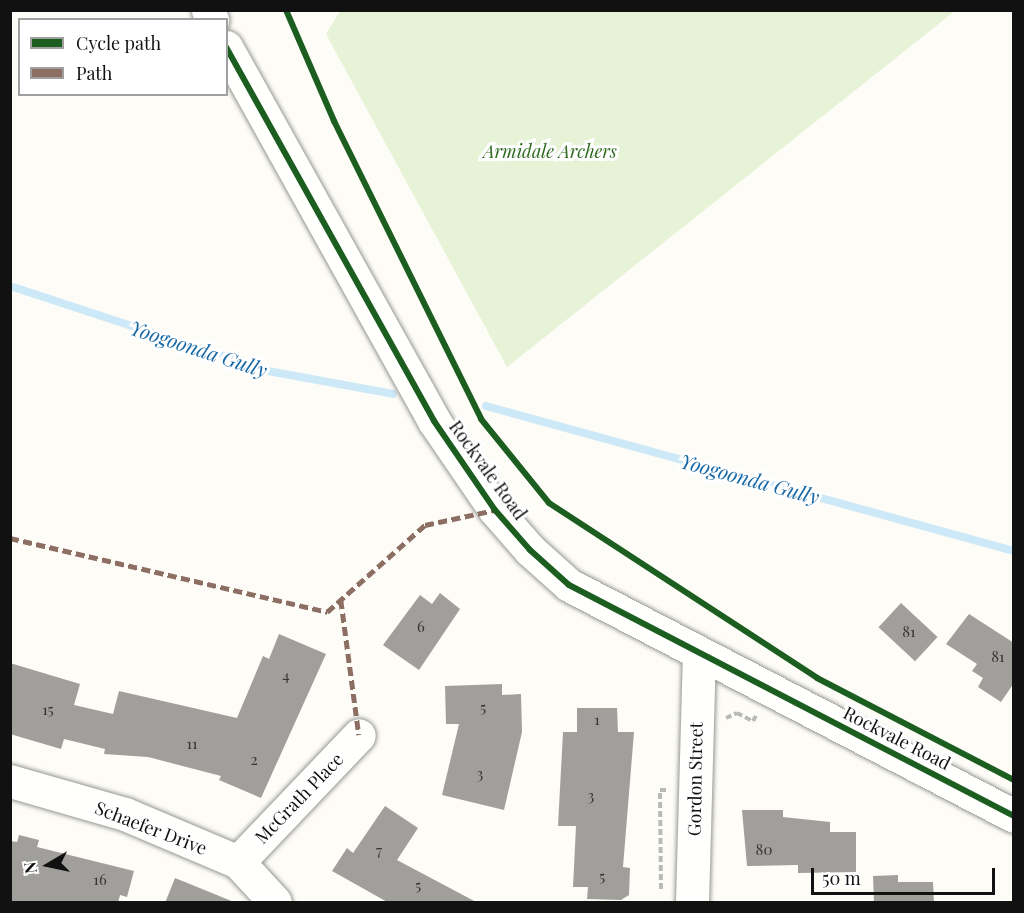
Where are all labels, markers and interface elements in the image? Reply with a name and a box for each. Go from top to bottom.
legend [18,18,228,96]
text: Cycle path [76,31,161,55]
text: Path [76,61,112,85]
park label: Armidale Archers [483,140,617,162]
water label: Yoogoonda Gully [127,314,271,382]
street label: Rockvale Road [445,416,531,524]
water label: Yoogoonda Gully [678,448,822,508]
house number: 6 [417,618,425,636]
house number: 81 [902,623,916,641]
house number: 81 [991,648,1005,666]
house number: 4 [282,667,290,685]
house number: 5 [480,699,486,717]
house number: 15 [42,701,54,719]
street label: Rockvale Road [840,702,954,774]
house number: 1 [594,711,600,729]
street label: Gordon Street [683,722,707,836]
house number: 11 [186,735,198,753]
street label: McGrath Place [250,748,348,848]
house number: 2 [250,751,258,769]
house number: 3 [477,765,483,783]
house number: 3 [588,787,594,805]
street label: Schaefer Drive [92,797,210,859]
north arrow [18,835,78,895]
house number: 80 [756,841,772,859]
house number: 7 [376,842,382,860]
scale bar [814,856,998,894]
text: N [18,861,41,875]
text: 50 m [822,866,861,890]
house number: 5 [599,868,605,886]
house number: 16 [93,871,107,889]
house number: 5 [415,877,421,895]

